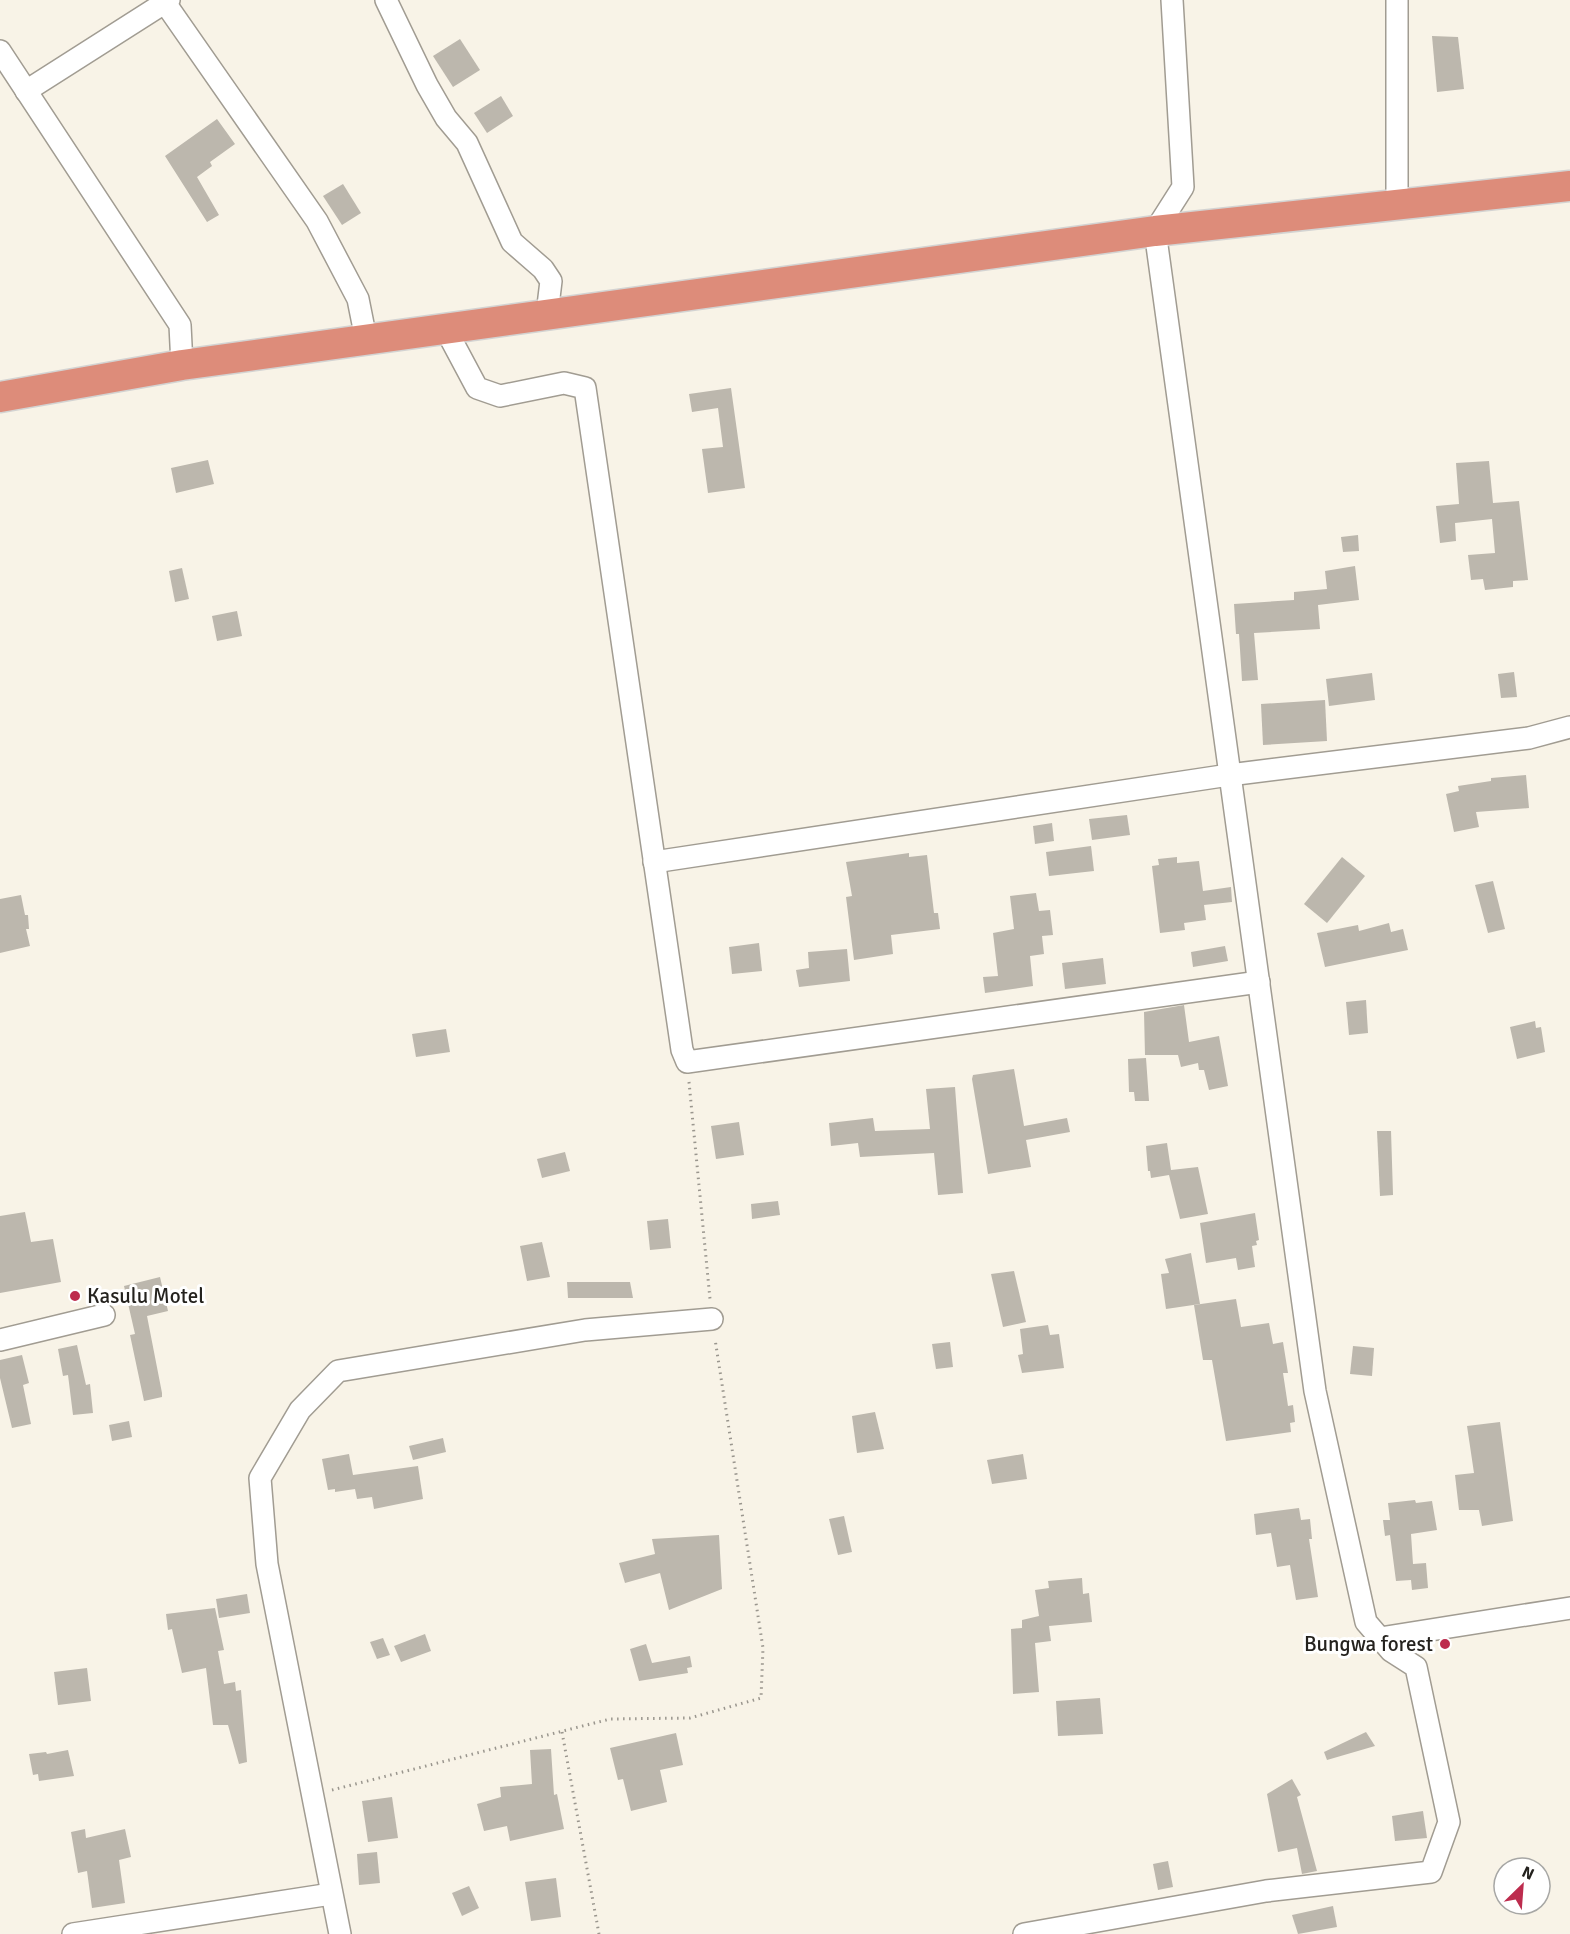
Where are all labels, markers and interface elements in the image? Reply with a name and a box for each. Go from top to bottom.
place label: Kasulu Motel [87,1283,204,1309]
marker: Kasulu Motel [68,1289,82,1303]
place label: Bungwa forest [1304,1631,1433,1657]
marker: Bungwa forest [1438,1637,1452,1651]
north arrow [1492,1856,1552,1916]
text: N [1519,1862,1537,1885]

